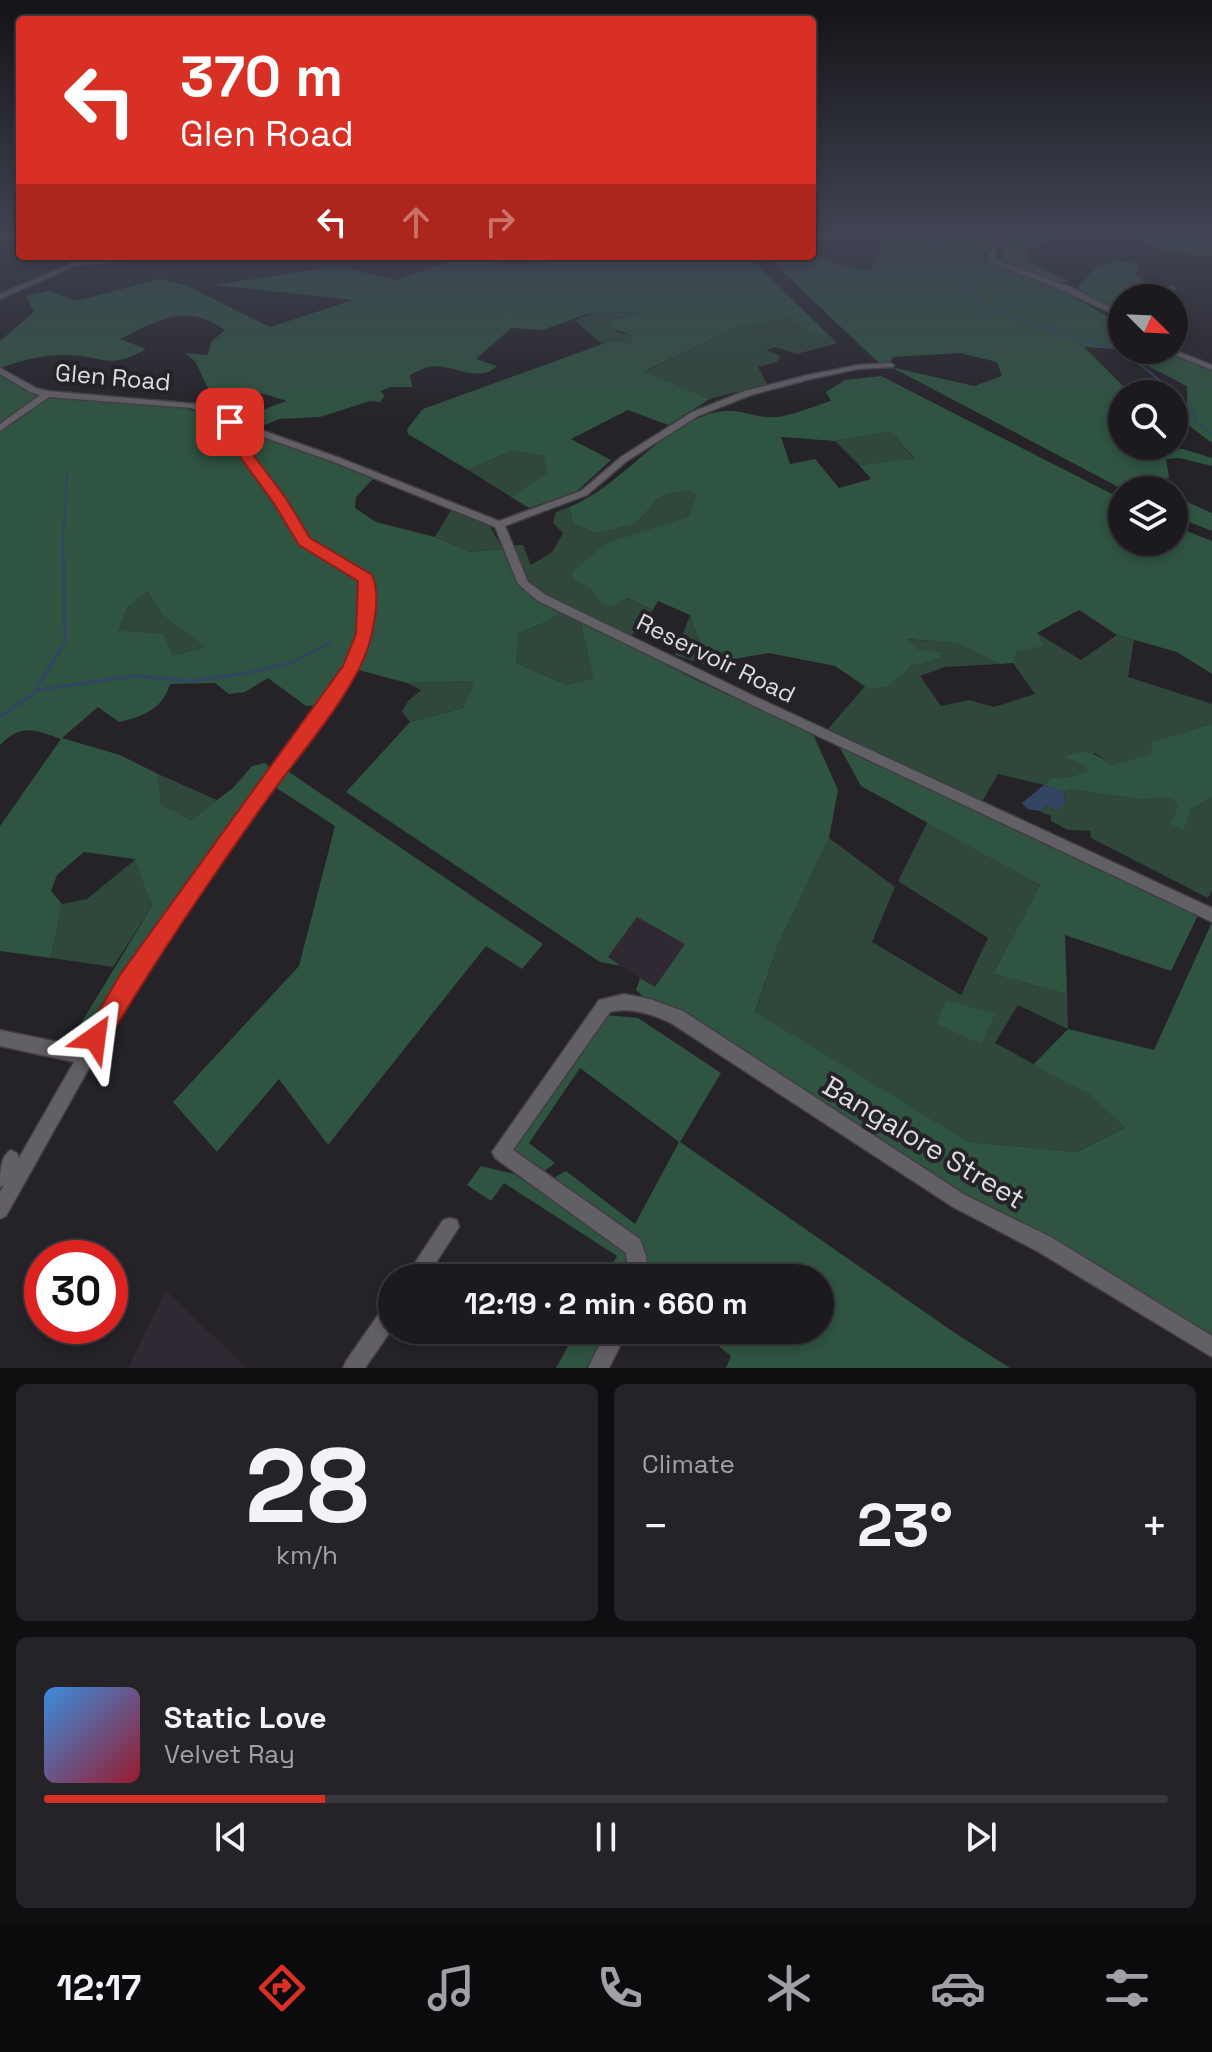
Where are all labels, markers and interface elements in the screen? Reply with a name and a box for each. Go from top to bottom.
text: 370 m [180,41,343,112]
icon: left [48,48,152,152]
text: Glen Road [180,111,354,157]
icon: left [310,200,354,244]
icon: ahead [394,200,438,244]
icon: right [478,200,522,244]
north arrow [1108,284,1188,364]
map controls [1108,284,1188,556]
street label: Glen Road [54,357,172,397]
button: search [1108,380,1188,460]
pin [196,388,264,456]
icon: arrive [208,400,252,444]
button: layers [1108,476,1188,556]
street label: Reservoir Road [632,606,800,710]
position arrow [53,996,137,1080]
street label: Bangalore Street [816,1067,1032,1217]
speed limit sign: 30 [24,1240,128,1344]
text: 12:19 · 2 min · 660 m [464,1284,748,1323]
text: 28 [245,1420,369,1552]
text: Climate [642,1447,735,1481]
text: 23° [857,1487,953,1564]
text: − [642,1498,669,1554]
text: + [1141,1498,1168,1554]
text: km/h [276,1538,338,1572]
text: Static Love [164,1698,327,1737]
text: Velvet Ray [164,1737,295,1771]
icon: previous [209,1815,253,1859]
icon: pause [584,1815,628,1859]
icon: next [959,1815,1003,1859]
icon: directions [254,1960,310,2016]
icon: music [423,1960,479,2016]
icon: phone [592,1960,648,2016]
icon: climate [761,1960,817,2016]
icon: car [930,1960,986,2016]
icon: filters [1099,1960,1155,2016]
text: 12:17 [57,1965,141,2011]

